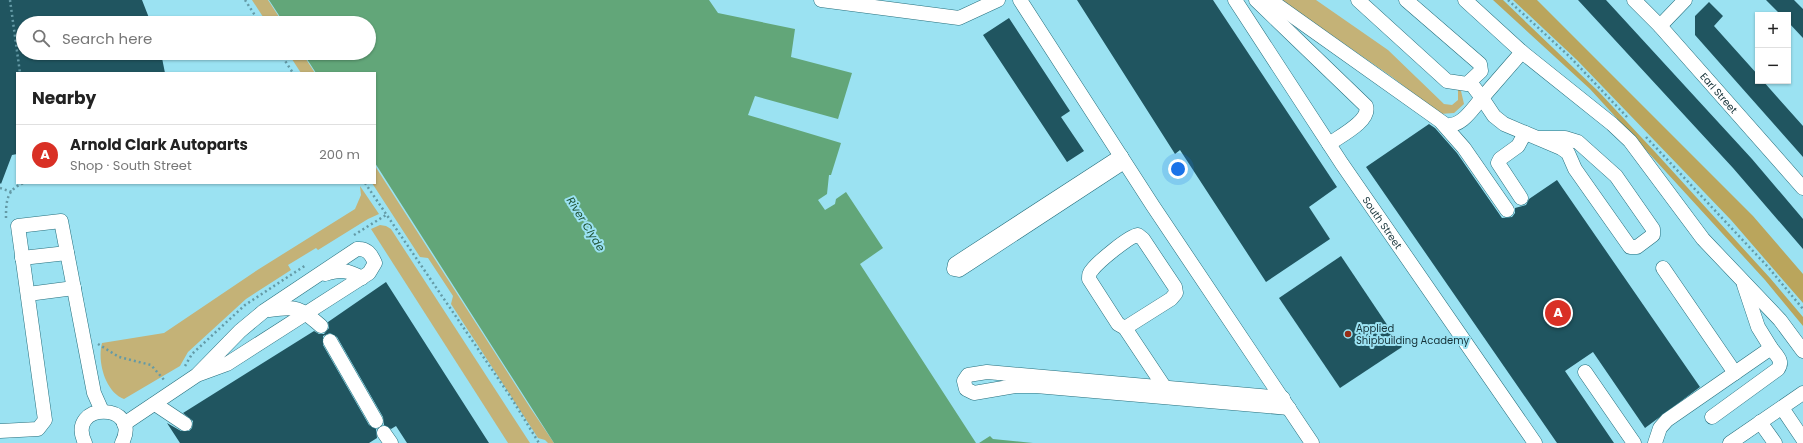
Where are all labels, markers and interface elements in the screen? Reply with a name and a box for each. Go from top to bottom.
map controls [1755,12,1791,84]
button: + [1755,12,1791,48]
search box [16,16,376,60]
icon: search [30,27,52,49]
text: Search here [62,28,152,49]
button: − [1755,48,1791,84]
street label: Earl Street [1696,69,1741,117]
text: Nearby [32,86,96,110]
text: Arnold Clark Autoparts [70,134,248,155]
text: A [40,145,50,164]
text: 200 m [319,145,360,164]
text: Shop · South Street [70,156,192,175]
your location [1168,159,1188,179]
water label: River Clyde [563,194,609,254]
street label: South Street [1359,194,1406,252]
pin: A [1545,298,1571,328]
place label: Applied Shipbuilding Academy [1356,321,1469,348]
marker: Applied Shipbuilding Academy [1343,329,1353,339]

